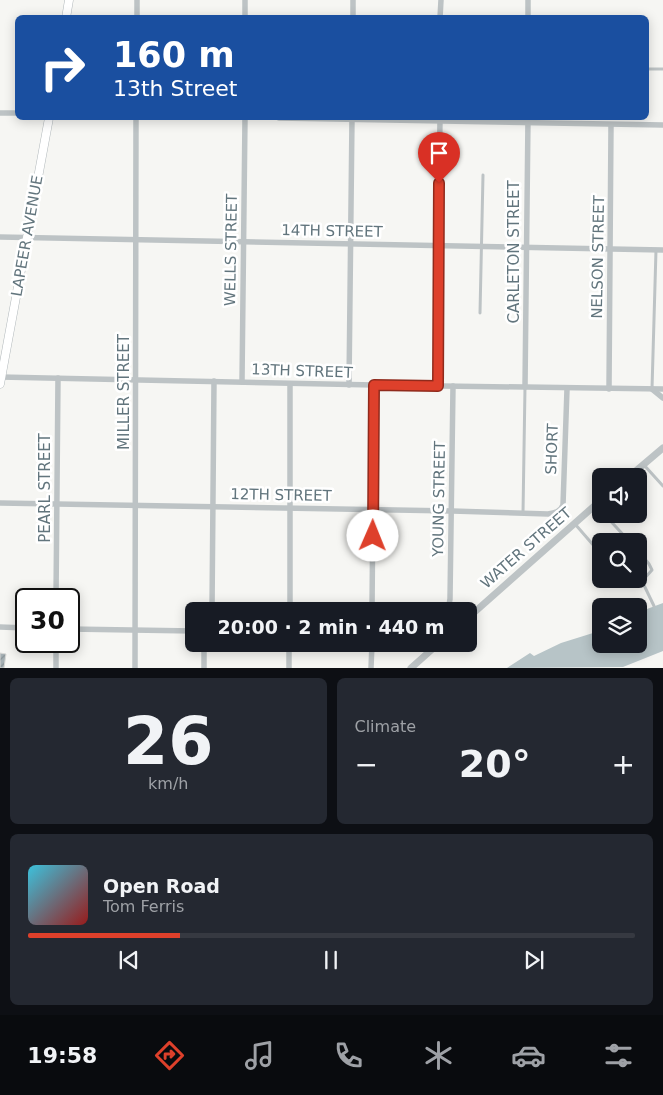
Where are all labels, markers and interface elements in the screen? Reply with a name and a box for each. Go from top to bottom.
icon: right [30,35,95,100]
text: 160 m [113,35,235,75]
text: 13th Street [113,76,237,101]
pin [418,132,460,183]
icon: arrive [425,139,453,167]
street label: LAPEER AVENUE [7,174,47,298]
street label: CARLETON STREET [505,180,523,324]
street label: WELLS STREET [221,193,241,306]
street label: NELSON STREET [588,194,608,319]
street label: 14TH STREET [281,221,384,241]
street label: MILLER STREET [115,333,133,450]
street label: 13TH STREET [251,360,354,382]
street label: SHORT [542,422,562,475]
street label: PEARL STREET [36,432,54,543]
street label: YOUNG STREET [429,440,449,558]
map controls [592,468,647,653]
button: sound [592,468,647,523]
street label: 12TH STREET [230,485,333,505]
street label: WATER STREET [477,503,576,592]
position arrow [346,509,398,561]
button: search [592,533,647,588]
speed limit sign: 30 [15,588,80,653]
button: layers [592,598,647,653]
text: 20:00 · 2 min · 440 m [217,616,445,638]
text: 26 [123,704,213,779]
text: Climate [355,717,416,736]
text: 20° [459,742,531,786]
text: − [355,748,378,781]
text: + [612,748,635,781]
text: km/h [148,774,188,793]
text: Open Road [103,875,220,897]
text: Tom Ferris [103,897,184,916]
icon: previous [115,946,143,974]
icon: pause [317,946,345,974]
icon: next [520,946,548,974]
icon: directions [152,1038,187,1073]
icon: music [242,1038,277,1073]
icon: phone [331,1038,366,1073]
icon: climate [421,1038,456,1073]
icon: car [511,1038,546,1073]
icon: filters [601,1038,636,1073]
text: 19:58 [27,1043,97,1068]

